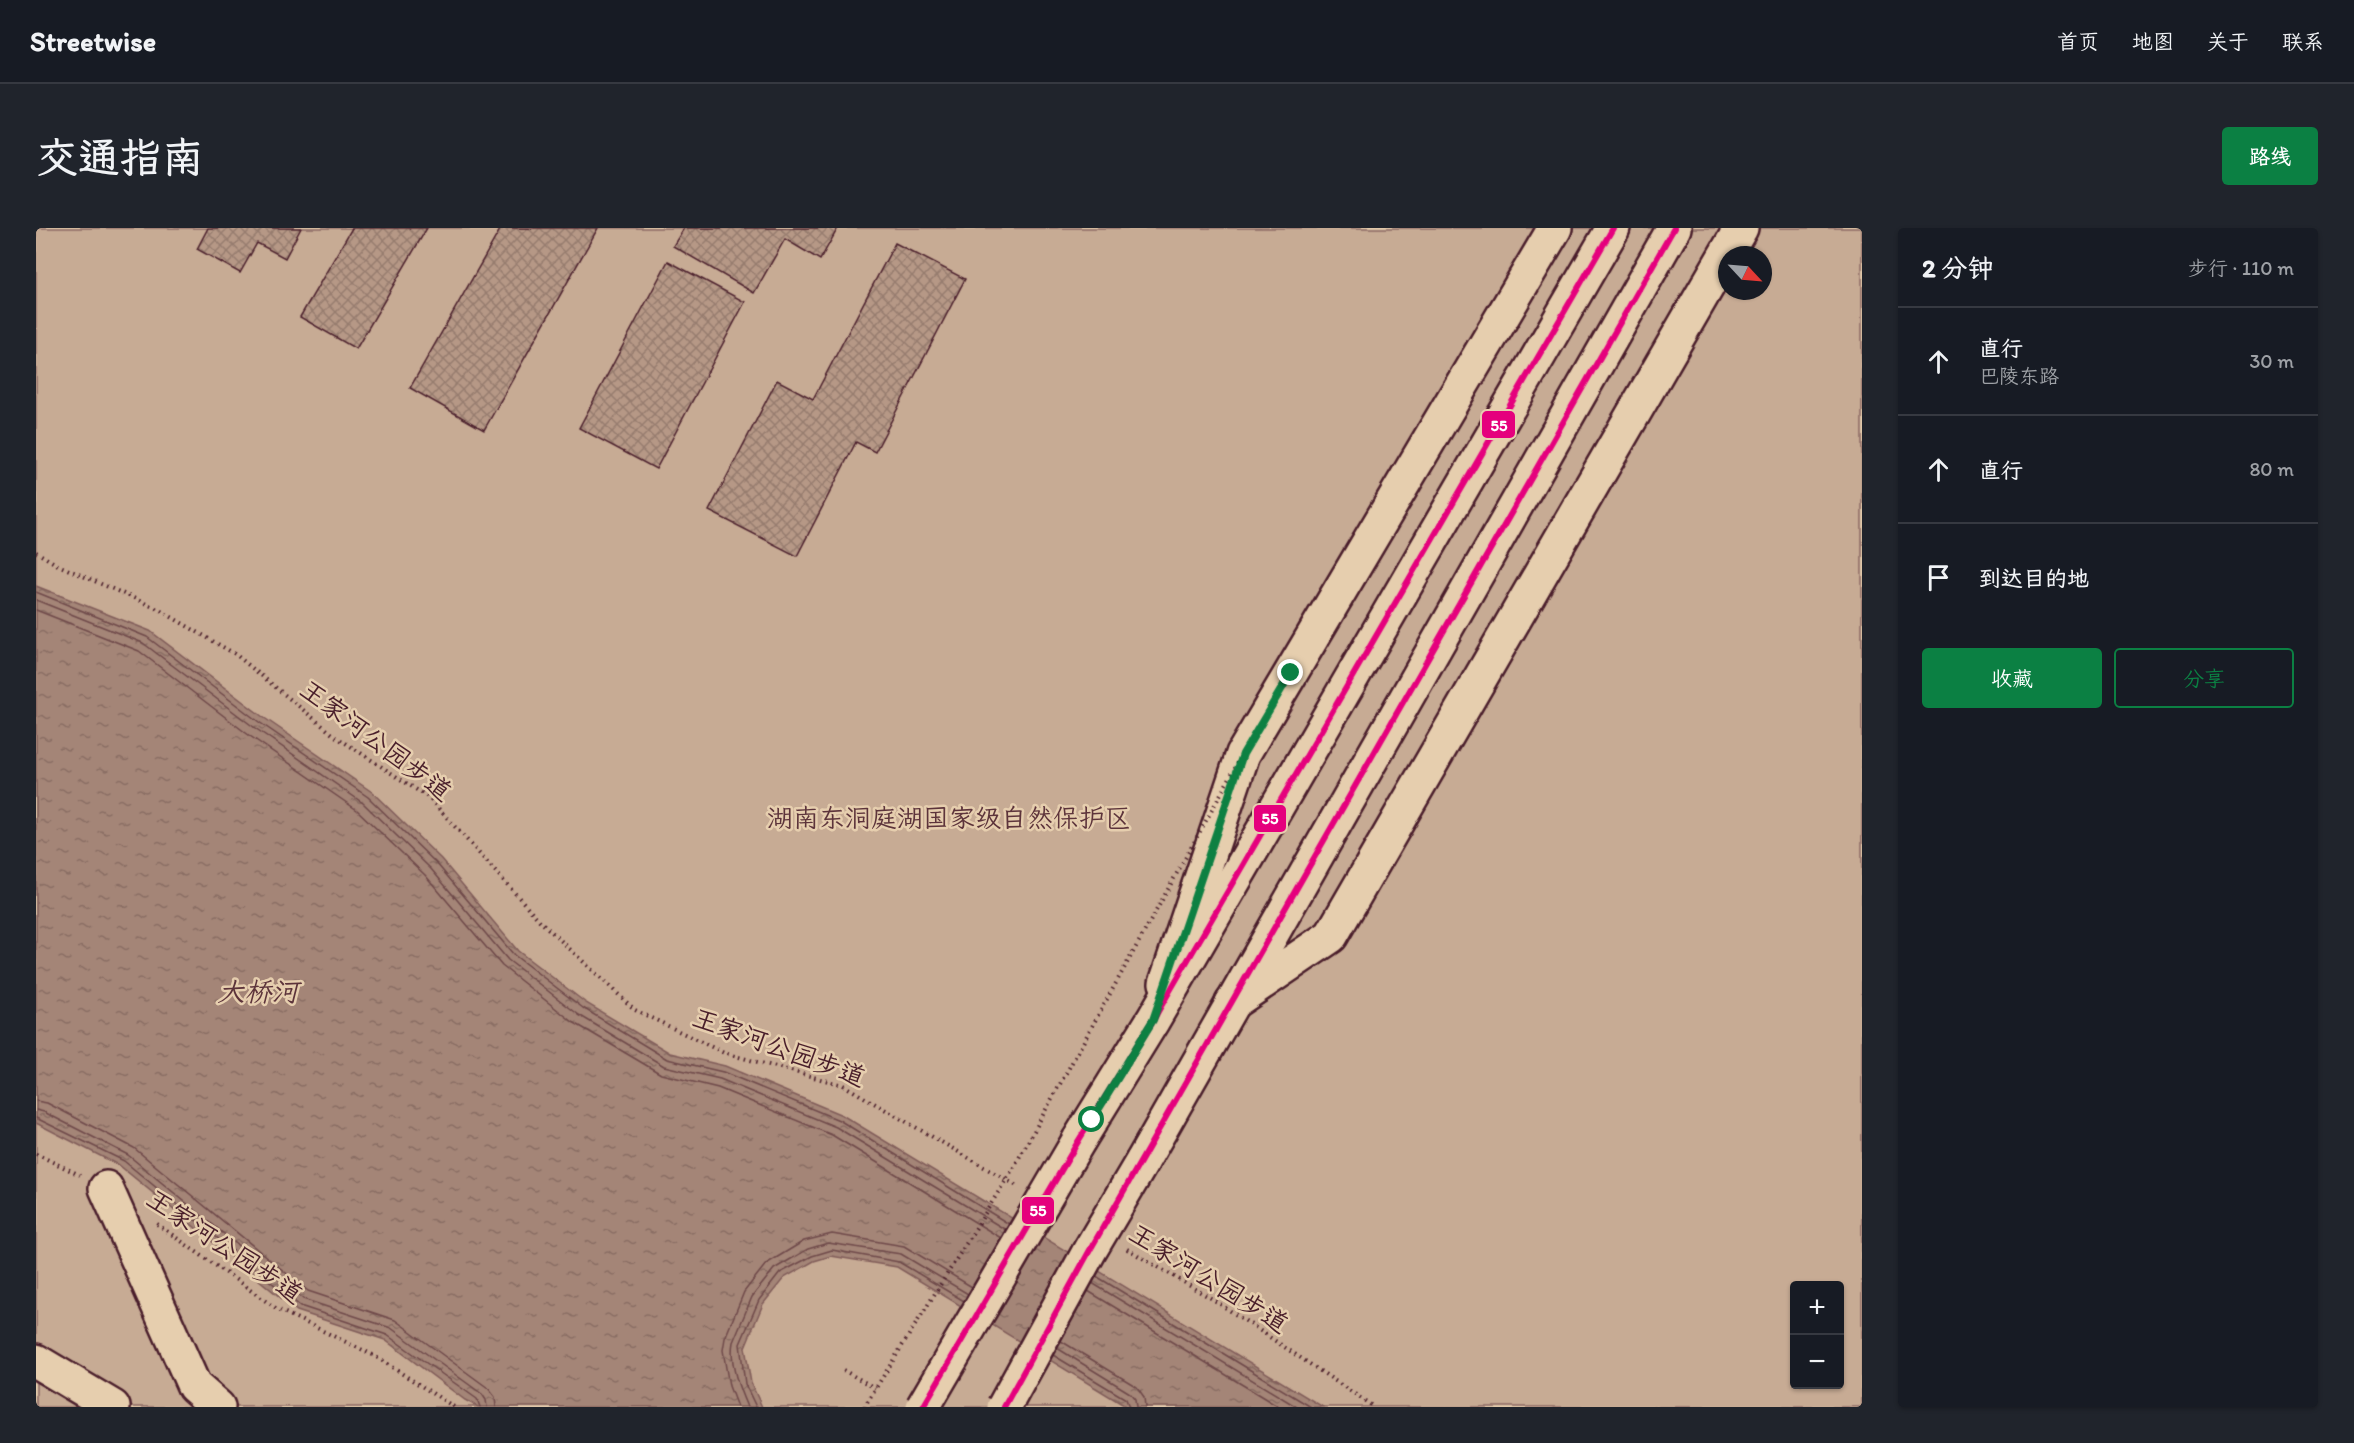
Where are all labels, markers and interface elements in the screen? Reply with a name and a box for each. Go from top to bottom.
text: Streetwise [30,24,156,58]
text: 首页 [2057,29,2099,54]
text: 地图 [2132,29,2174,54]
text: 关于 [2207,29,2249,54]
text: 联系 [2282,29,2324,54]
button: 路线 [2222,127,2318,185]
text: 交通指南 [36,132,204,183]
north arrow [1718,246,1772,300]
text: 2 分钟 [1922,252,1994,284]
text: 步行 · 110 m [2188,256,2294,280]
text: 直行 [1979,335,2023,362]
icon: ahead [1922,345,1955,378]
text: 30 m [2249,349,2294,373]
text: 巴陵东路 [1979,364,2059,388]
line badge: 55 [1481,410,1516,439]
text: 55 [1491,416,1508,435]
icon: ahead [1922,453,1955,486]
text: 直行 [1979,457,2023,484]
text: 80 m [2249,457,2294,481]
icon: arrive [1922,561,1955,594]
text: 到达目的地 [1979,565,2089,592]
button: 收藏 [1922,648,2102,708]
button: 分享 [2114,648,2294,708]
route end [1277,659,1303,685]
street label: 王家河公园步道 [294,672,458,808]
park label: 湖南东洞庭湖国家级自然保护区 [767,802,1131,834]
line badge: 55 [1253,804,1287,833]
text: 55 [1262,809,1279,828]
water label: 大桥河 [218,975,302,1008]
street label: 王家河公园步道 [688,1001,870,1093]
route start [1078,1106,1104,1132]
street label: 王家河公园步道 [141,1182,309,1310]
line badge: 55 [1021,1196,1055,1225]
text: 55 [1030,1201,1047,1220]
street label: 王家河公园步道 [1123,1216,1295,1340]
map controls [1790,1281,1844,1389]
button: + [1790,1281,1844,1335]
button: − [1790,1335,1844,1389]

